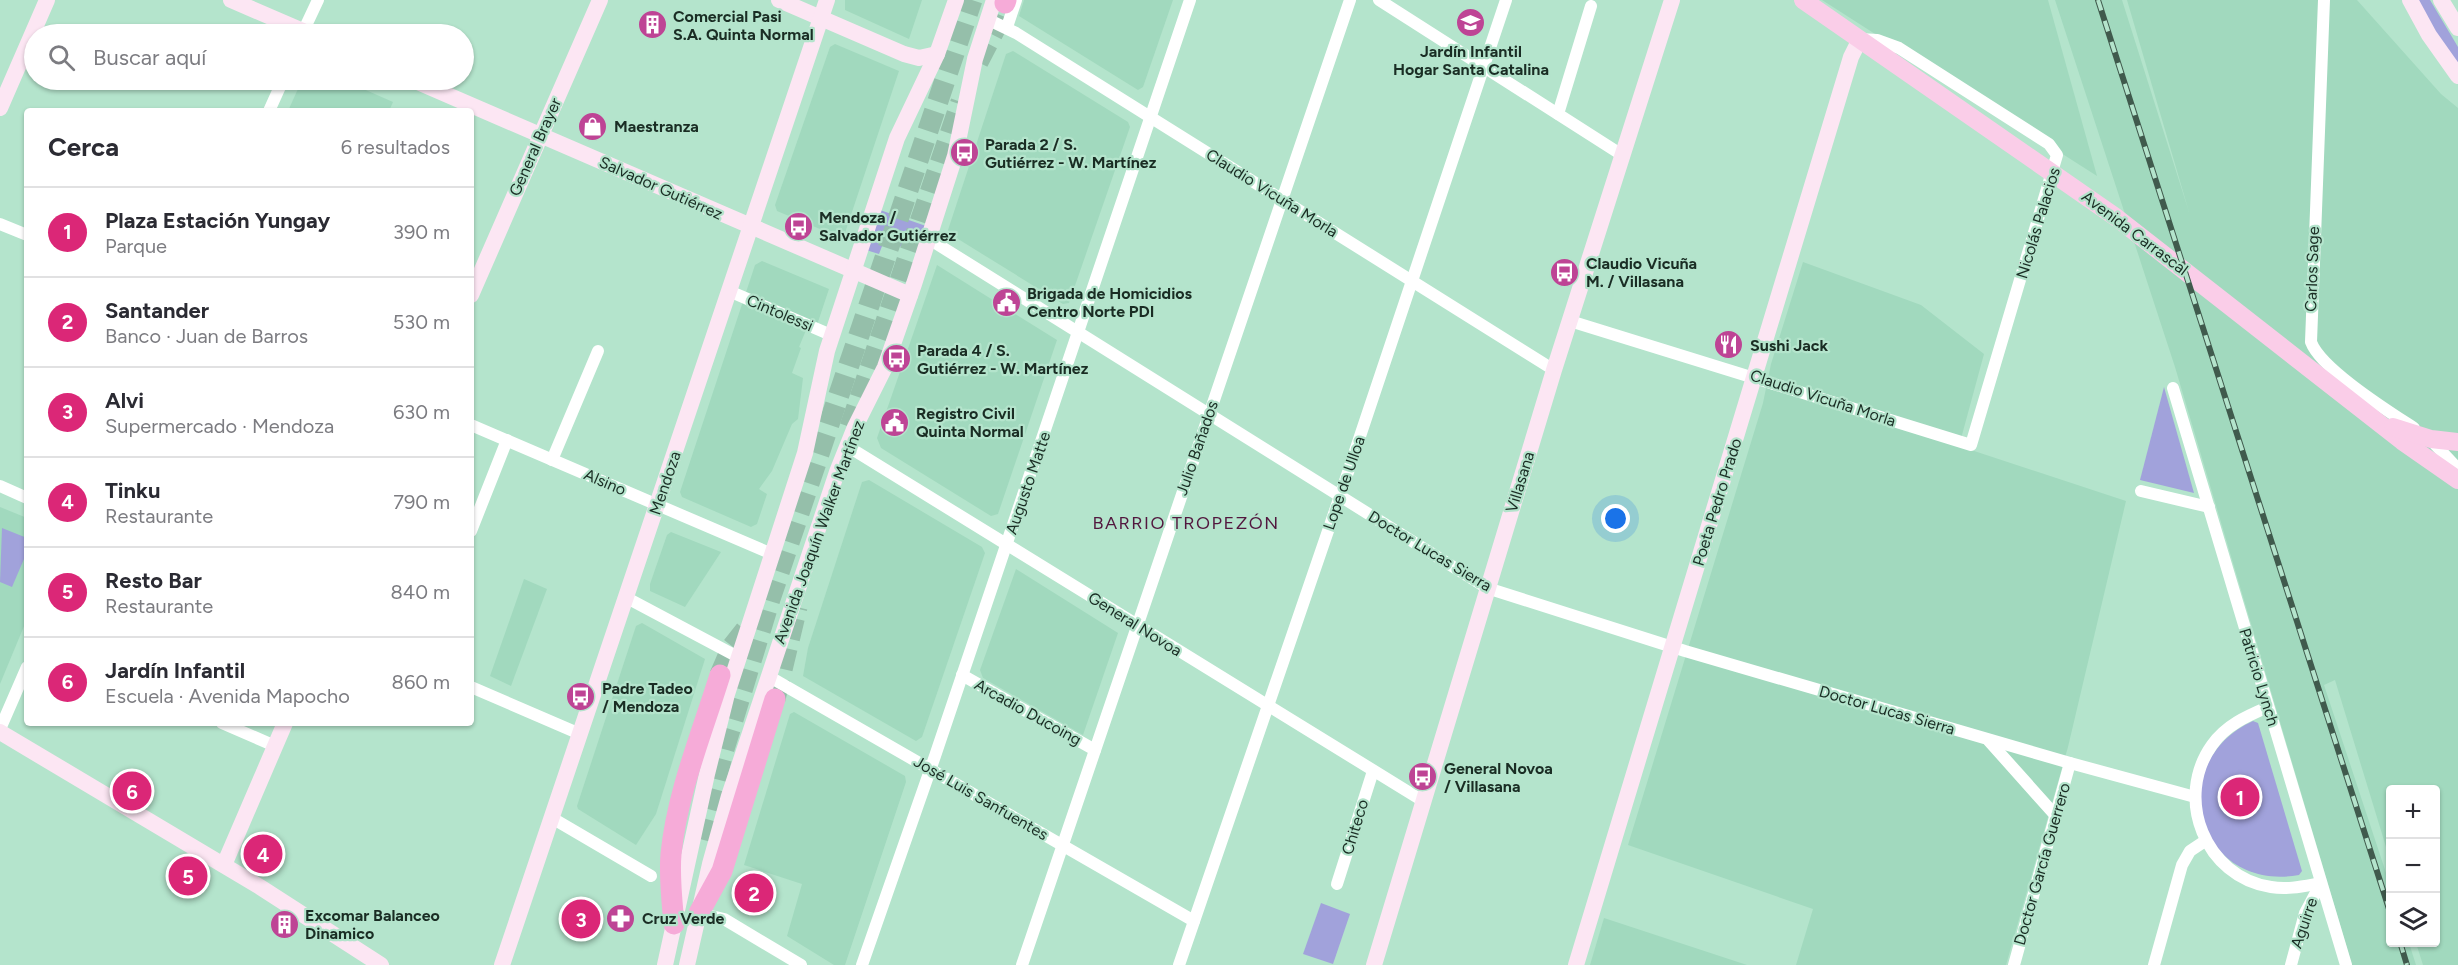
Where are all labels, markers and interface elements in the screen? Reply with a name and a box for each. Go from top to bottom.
place label: Comercial Pasi S.A. Quinta Normal [673,7,814,44]
school or university icon: Jardín Infantil Hogar Santa Catalina [1455,7,1487,39]
building icon: Comercial Pasi S.A. Quinta Normal [636,9,668,41]
search box [24,24,474,90]
icon: search [45,41,78,74]
place label: Jardín Infantil Hogar Santa Catalina [1393,42,1549,79]
text: Buscar aquí [93,44,206,71]
street label: General Brayer [505,95,565,199]
shop icon: Maestranza [577,110,609,142]
place label: Maestranza [614,117,699,136]
text: Cerca [48,131,119,163]
text: 6 resultados [341,135,450,159]
place label: Parada 2 / S. Gutiérrez - W. Martínez [985,135,1157,172]
bus stop icon: Parada 2 / S. Gutiérrez - W. Martínez [948,137,980,169]
street label: Claudio Vicuña Morla [1203,145,1341,241]
street label: Salvador Gutiérrez [596,152,726,224]
street label: Nicolás Palacios [2012,165,2064,281]
street label: Avenida Carrascal [2078,187,2192,279]
text: Plaza Estación Yungay [105,207,330,234]
place label: Mendoza / Salvador Gutiérrez [819,208,957,245]
bus stop icon: Mendoza / Salvador Gutiérrez [782,210,814,242]
text: 1 [63,220,72,244]
text: 390 m [393,220,450,244]
street label: Carlos Sage [2301,226,2323,312]
text: Parque [105,234,167,258]
place label: Claudio Vicuña M. / Villasana [1586,254,1697,291]
bus stop icon: Claudio Vicuña M. / Villasana [1549,256,1581,288]
place label: Brigada de Homicidios Centro Norte PDI [1027,284,1193,321]
public building icon: Brigada de Homicidios Centro Norte PDI [990,286,1022,318]
street label: Cintolessi [744,291,816,335]
text: Santander [105,297,209,324]
text: 2 [62,310,73,334]
text: 530 m [393,310,450,334]
text: Banco · Juan de Barros [105,324,308,348]
restaurant icon: Sushi Jack [1713,329,1745,361]
place label: Sushi Jack [1750,336,1828,355]
place label: Parada 4 / S. Gutiérrez - W. Martínez [917,341,1089,378]
bus stop icon: Parada 4 / S. Gutiérrez - W. Martínez [880,343,912,375]
street label: Claudio Vicuña Morla [1748,366,1898,430]
text: Alvi [105,387,144,414]
street label: Julio Bañados [1172,398,1222,498]
text: 3 [62,400,73,424]
text: 630 m [393,400,450,424]
place label: Registro Civil Quinta Normal [916,404,1024,441]
public building icon: Registro Civil Quinta Normal [879,406,911,438]
text: Supermercado · Mendoza [105,414,334,438]
street label: Avenida Joaquín Walker Martínez [770,417,868,646]
street label: Augusto Matte [1002,429,1055,537]
street label: Lope de Ulloa [1319,434,1369,532]
street label: Poeta Pedro Prado [1689,436,1745,568]
street label: Mendoza [645,449,685,517]
street label: Villasana [1502,449,1538,515]
street label: Alsino [581,465,629,499]
text: Tinku [105,477,160,504]
text: 4 [61,490,74,514]
text: 790 m [393,490,450,514]
text: Restaurante [105,504,213,528]
your location [1601,504,1630,533]
street label: Doctor Lucas Sierra [1365,507,1495,595]
district label: BARRIO TROPEZÓN [1092,512,1280,534]
text: Resto Bar [105,567,202,594]
text: 5 [62,580,73,604]
text: 840 m [391,580,450,604]
street label: General Novoa [1085,588,1185,660]
text: Restaurante [105,594,213,618]
street label: Patricio Lynch [2235,626,2283,728]
text: Jardín Infantil [105,657,245,684]
text: 6 [62,670,73,694]
text: 860 m [392,670,450,694]
street label: Arcadio Ducoing [971,675,1085,749]
place label: Padre Tadeo / Mendoza [602,679,693,716]
bus stop icon: Padre Tadeo / Mendoza [565,681,597,713]
street label: Doctor Lucas Sierra [1817,682,1957,738]
text: Escuela · Avenida Mapocho [105,684,350,708]
street label: José Luis Sanfuentes [911,752,1051,844]
place label: General Novoa / Villasana [1444,759,1553,796]
bus stop icon: General Novoa / Villasana [1407,761,1439,793]
pin: 6 [112,768,152,814]
pin: 1 [2220,774,2260,820]
street label: Doctor García Guerrero [2010,781,2074,947]
map controls [2386,785,2440,947]
button: + [2386,785,2440,839]
street label: Chiteco [1338,797,1372,857]
pin: 4 [244,832,282,876]
button: − [2386,839,2440,893]
pin: 5 [168,854,207,898]
pin: 2 [734,870,774,916]
button: layers [2386,893,2440,947]
street label: Aguirre [2287,895,2322,951]
pin: 3 [562,896,600,942]
pharmacy icon: Cruz Verde [605,902,637,934]
place label: Excomar Balanceo Dinamico [305,906,440,943]
building icon: Excomar Balanceo Dinamico [268,908,300,940]
place label: Cruz Verde [642,909,725,928]

